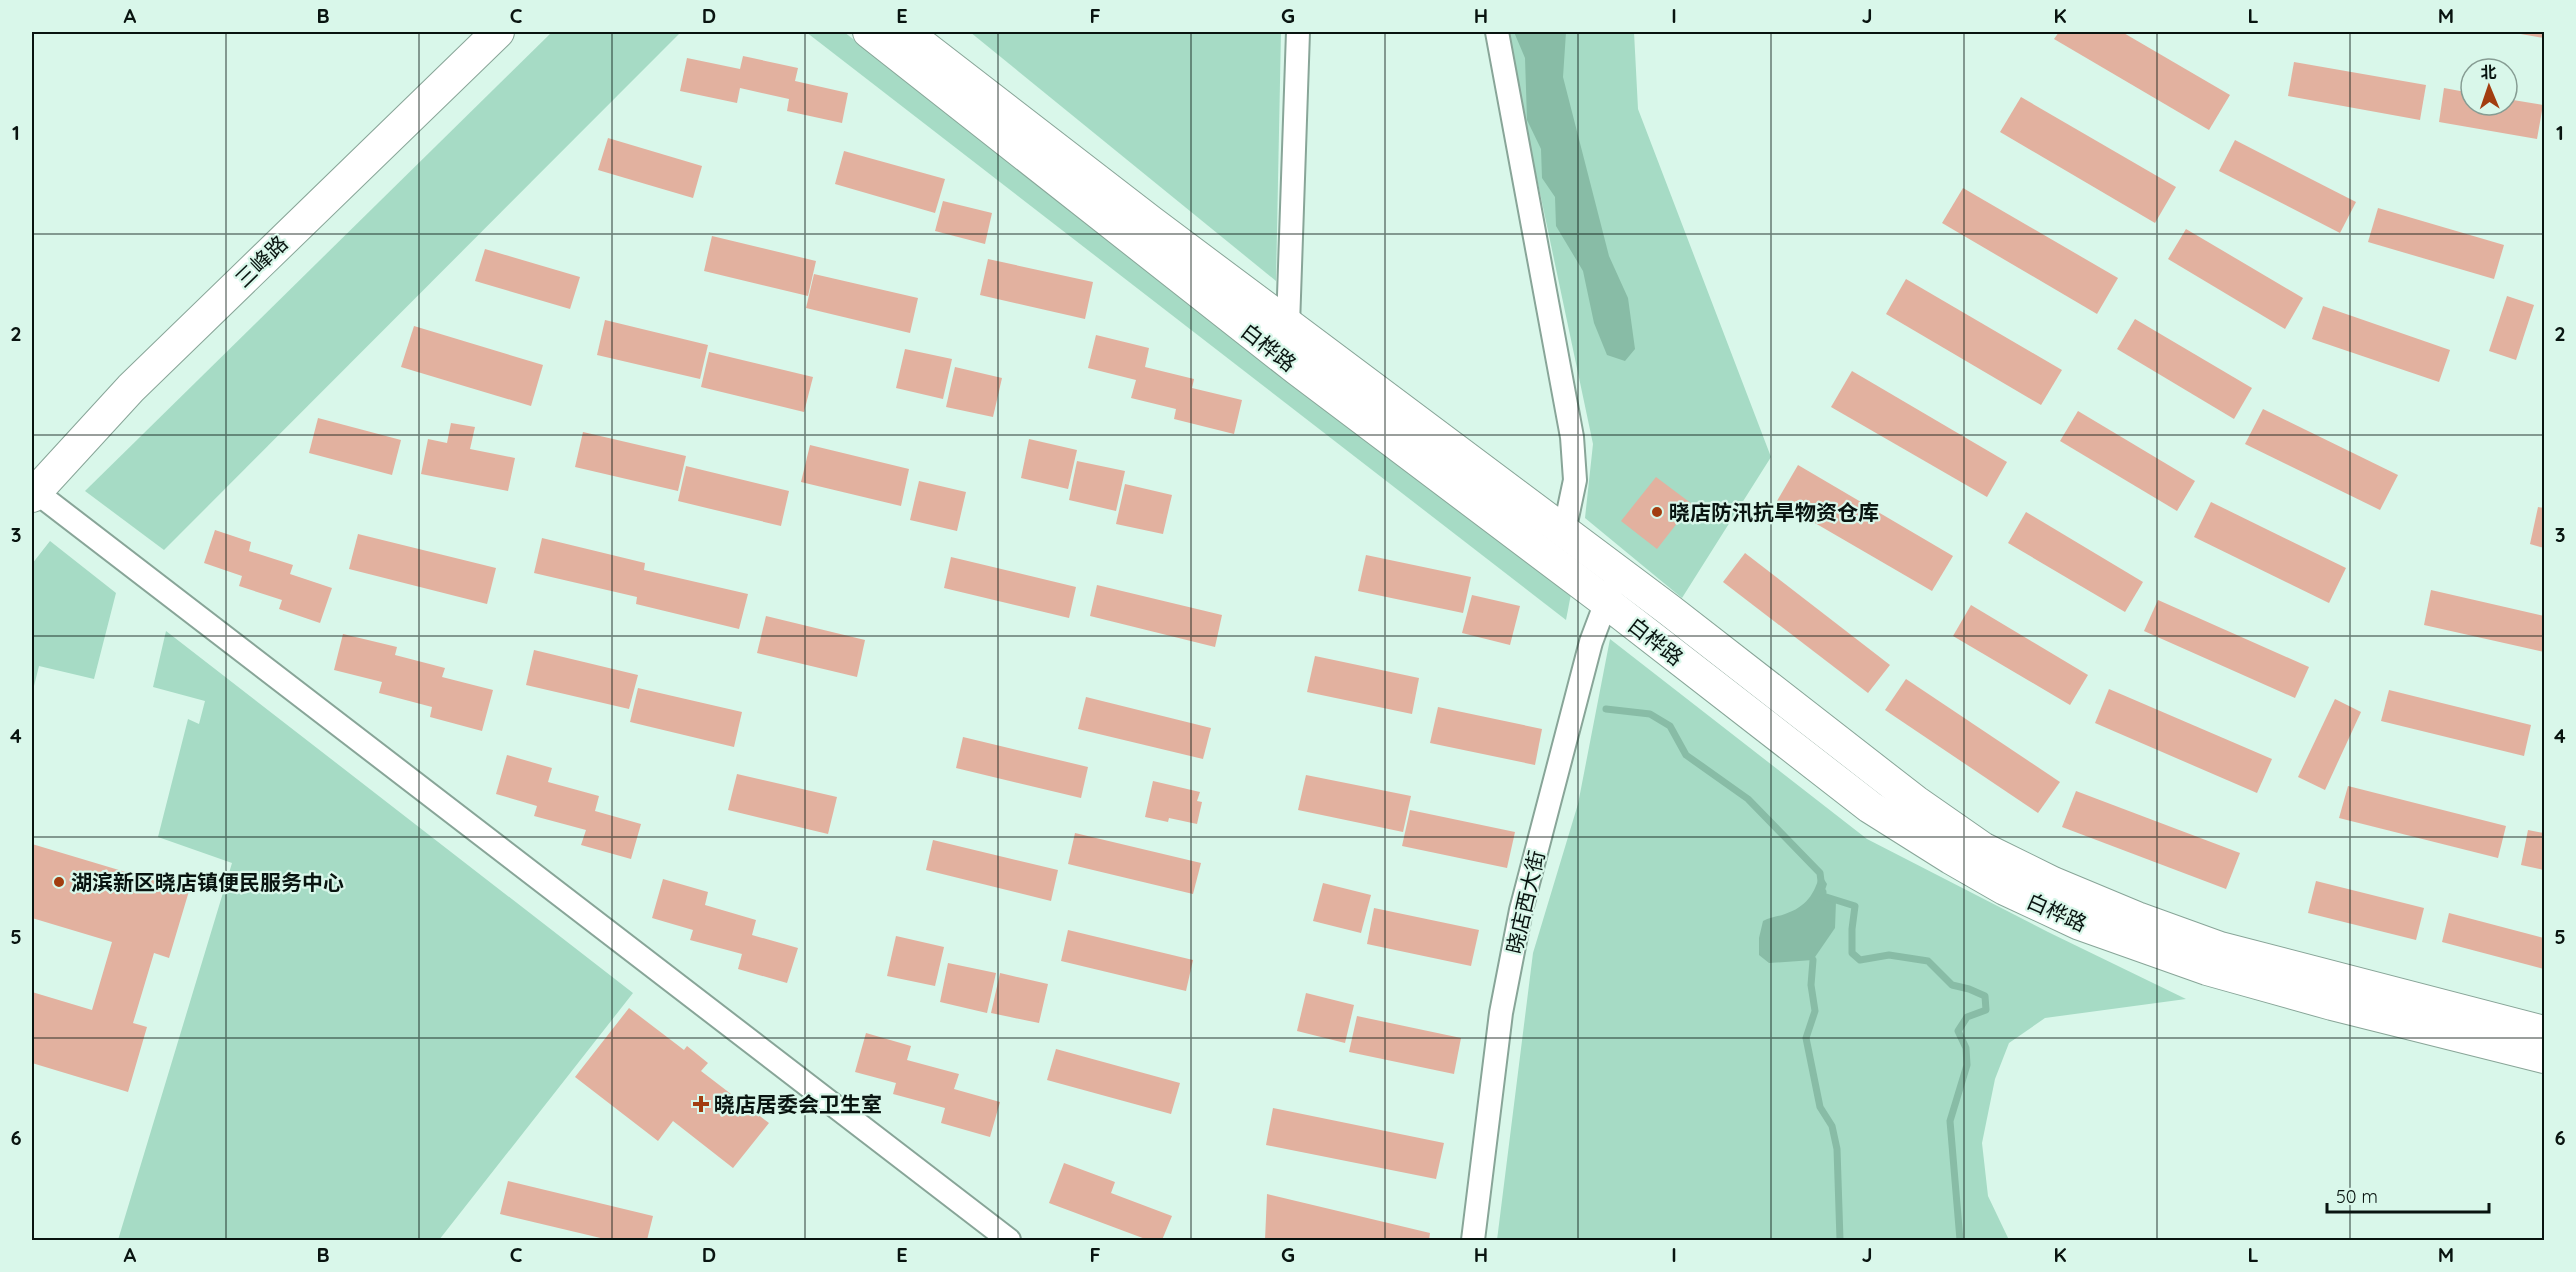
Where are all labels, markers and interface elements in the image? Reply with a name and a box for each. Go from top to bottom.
text: A [124,3,137,28]
text: B [316,3,330,28]
text: C [510,3,523,28]
text: D [702,3,716,28]
text: E [896,3,908,28]
text: F [1089,3,1101,28]
text: G [1281,3,1295,28]
text: H [1474,3,1488,28]
text: I [1671,3,1677,28]
text: J [1861,3,1873,28]
text: K [2053,3,2067,28]
text: L [2247,3,2259,28]
text: M [2438,3,2454,28]
north arrow [2459,57,2519,117]
text: 北 [2480,62,2497,82]
text: 1 [12,120,20,145]
text: 1 [2556,120,2564,145]
street label: 三峰路 [229,230,293,292]
street label: 白桦路 [1236,317,1302,377]
text: 2 [10,321,22,346]
text: 2 [2554,321,2566,346]
place label: 晓店防汛抗旱物资仓库 [1669,499,1879,525]
marker: 晓店防汛抗旱物资仓库 [1650,505,1664,519]
text: 3 [11,522,21,547]
text: 3 [2555,522,2565,547]
street label: 白桦路 [1623,611,1689,671]
text: 4 [10,723,22,748]
text: 4 [2554,723,2566,748]
street label: 晓店西大街 [1501,848,1549,956]
place label: 湖滨新区晓店镇便民服务中心 [71,869,344,895]
marker: 湖滨新区晓店镇便民服务中心 [52,875,66,889]
street label: 白桦路 [2023,887,2091,937]
text: 5 [10,924,22,949]
text: 5 [2554,924,2566,949]
place label: 晓店居委会卫生室 [714,1091,882,1117]
marker: 晓店居委会卫生室 [692,1095,710,1113]
text: 6 [10,1125,22,1150]
text: 6 [2554,1125,2566,1150]
scale bar [2327,1176,2489,1214]
text: 50 m [2336,1185,2378,1208]
text: A [124,1242,137,1267]
text: B [316,1242,330,1267]
text: C [510,1242,523,1267]
text: D [702,1242,716,1267]
text: E [896,1242,908,1267]
text: F [1089,1242,1101,1267]
text: G [1281,1242,1295,1267]
text: H [1474,1242,1488,1267]
text: I [1671,1242,1677,1267]
text: J [1861,1242,1873,1267]
text: K [2053,1242,2067,1267]
text: L [2247,1242,2259,1267]
text: M [2438,1242,2454,1267]

